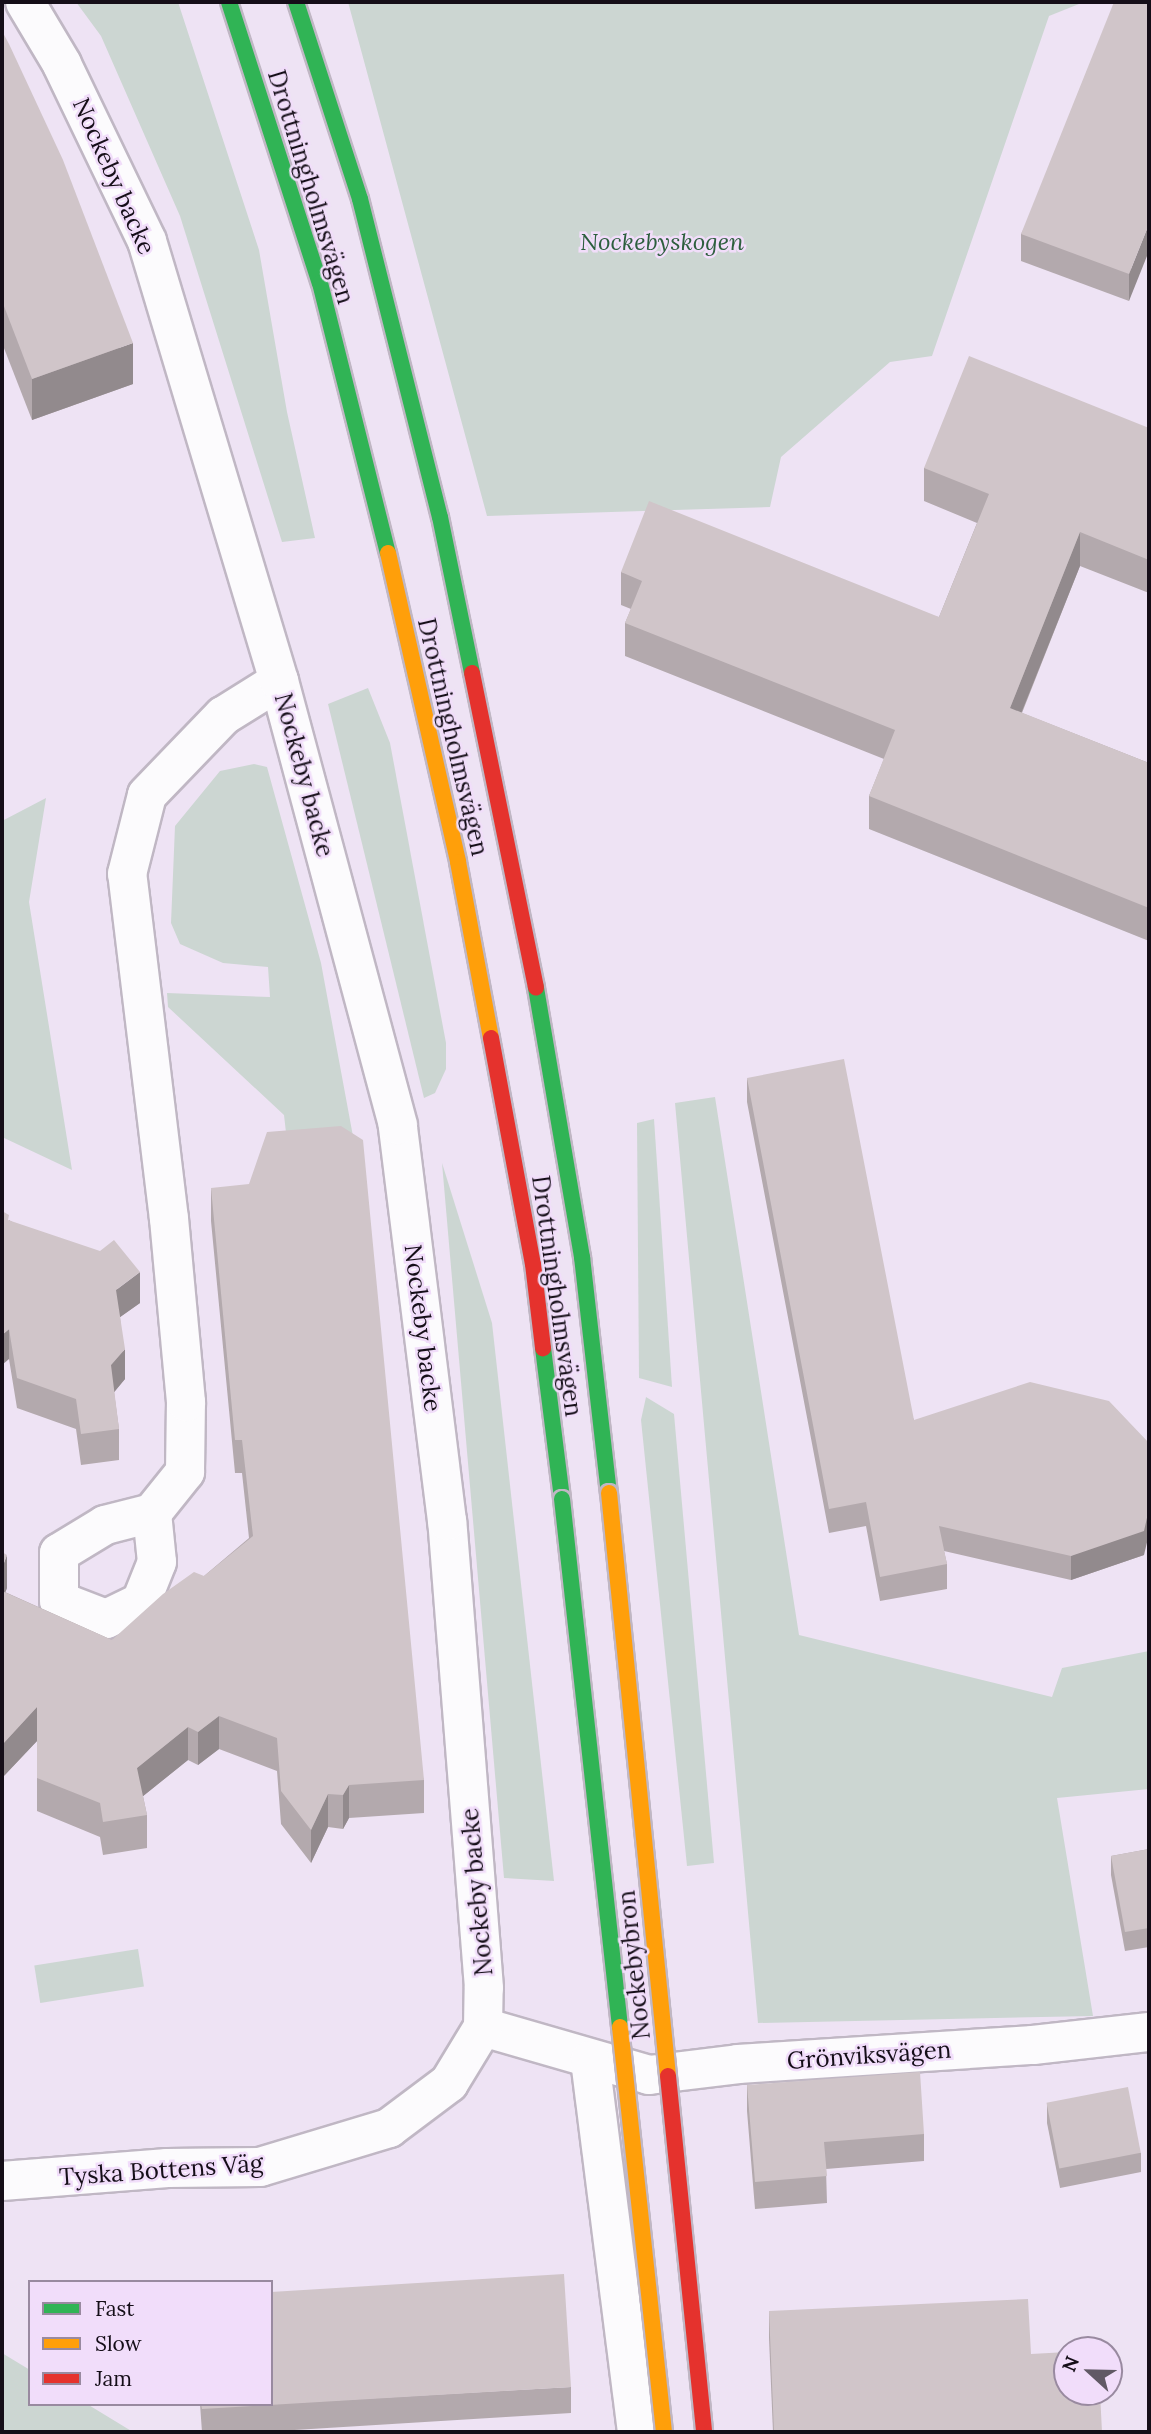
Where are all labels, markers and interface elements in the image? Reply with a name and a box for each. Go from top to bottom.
street label: Drottningholmsvägen [262,67,360,307]
street label: Nockeby backe [67,93,161,259]
park label: Nockebyskogen [580,228,744,256]
street label: Drottningholmsvägen [412,615,494,859]
street label: Nockeby backe [268,690,340,860]
street label: Drottningholmsvägen [526,1174,588,1418]
street label: Nockeby backe [398,1243,448,1413]
street label: Nockeby backe [455,1807,499,1977]
street label: Nockebybron [612,1889,656,2041]
street label: Grönviksvägen [786,2035,952,2075]
street label: Tyska Bottens Väg [58,2149,264,2191]
legend [28,2280,273,2406]
text: Fast [95,2295,134,2322]
text: Slow [95,2330,142,2357]
north arrow [1053,2336,1123,2406]
text: N [1057,2353,1084,2375]
text: Jam [95,2365,132,2392]

